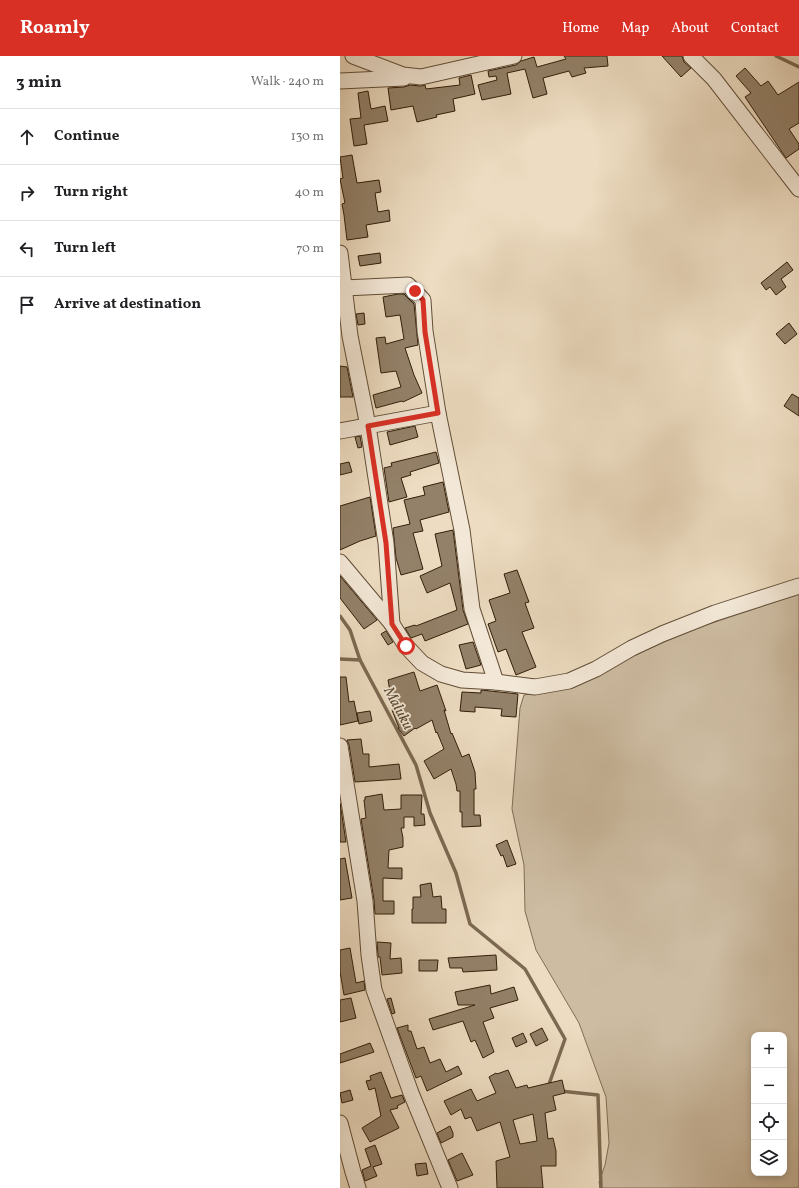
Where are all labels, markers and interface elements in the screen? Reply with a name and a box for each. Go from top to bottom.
text: Roamly [20,15,90,41]
text: Home [562,19,599,38]
text: Map [621,19,649,38]
text: About [671,19,709,38]
text: Contact [731,19,779,38]
text: 3 min [16,71,62,94]
text: Walk · 240 m [251,73,324,91]
icon: ahead [16,126,38,148]
text: Continue [54,126,119,147]
text: 130 m [291,128,324,146]
icon: right [16,182,38,204]
text: Turn right [54,182,128,203]
text: 40 m [295,184,324,202]
icon: left [16,238,38,260]
text: Turn left [54,238,116,259]
text: 70 m [296,240,324,258]
route end [406,282,424,300]
icon: arrive [16,294,38,316]
text: Arrive at destination [54,294,201,315]
route start [397,637,415,655]
water label: Maluku [377,683,418,734]
map controls [751,1032,787,1176]
button: + [751,1032,787,1068]
button: − [751,1068,787,1104]
button: locate [751,1104,787,1140]
button: layers [751,1140,787,1176]

